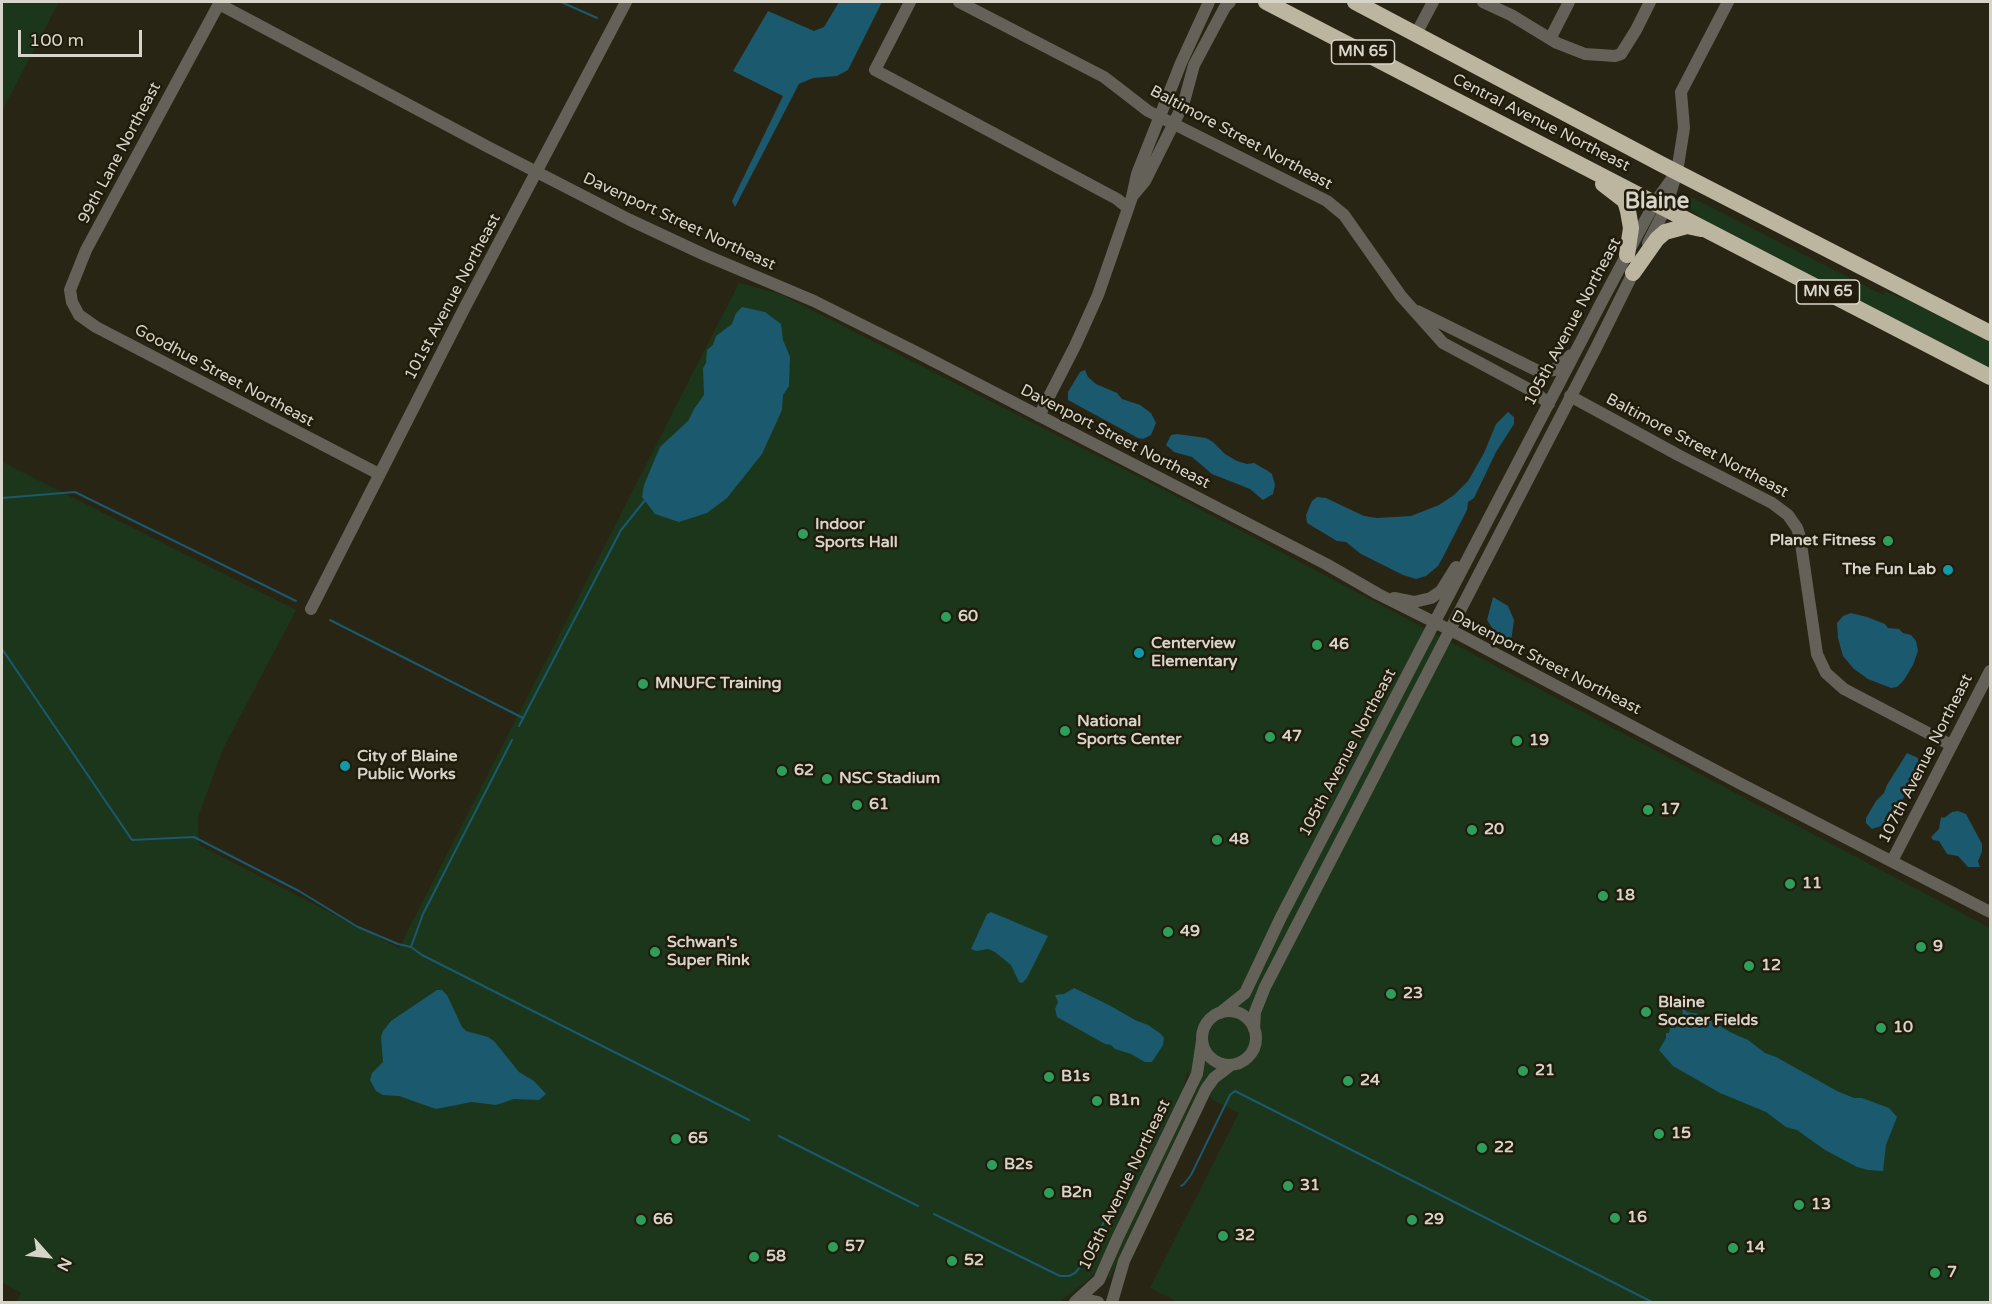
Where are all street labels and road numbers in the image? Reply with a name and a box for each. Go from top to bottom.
road number: MN 65 [1332,40,1394,64]
street label: Central Avenue Northeast [1449,70,1633,176]
street label: 99th Lane Northeast [75,79,165,227]
street label: Baltimore Street Northeast [1147,82,1335,194]
street label: Davenport Street Northeast [580,169,778,275]
street label: 101st Avenue Northeast [401,211,505,383]
street label: 105th Avenue Northeast [1520,235,1626,409]
road number: MN 65 [1796,280,1860,304]
street label: Goodhue Street Northeast [131,321,317,431]
street label: Davenport Street Northeast [1017,381,1213,493]
street label: Baltimore Street Northeast [1603,390,1791,502]
street label: Davenport Street Northeast [1448,607,1644,719]
street label: 105th Avenue Northeast [1295,666,1401,840]
street label: 107th Avenue Northeast [1875,671,1977,847]
street label: 105th Avenue Northeast [1075,1096,1175,1274]

